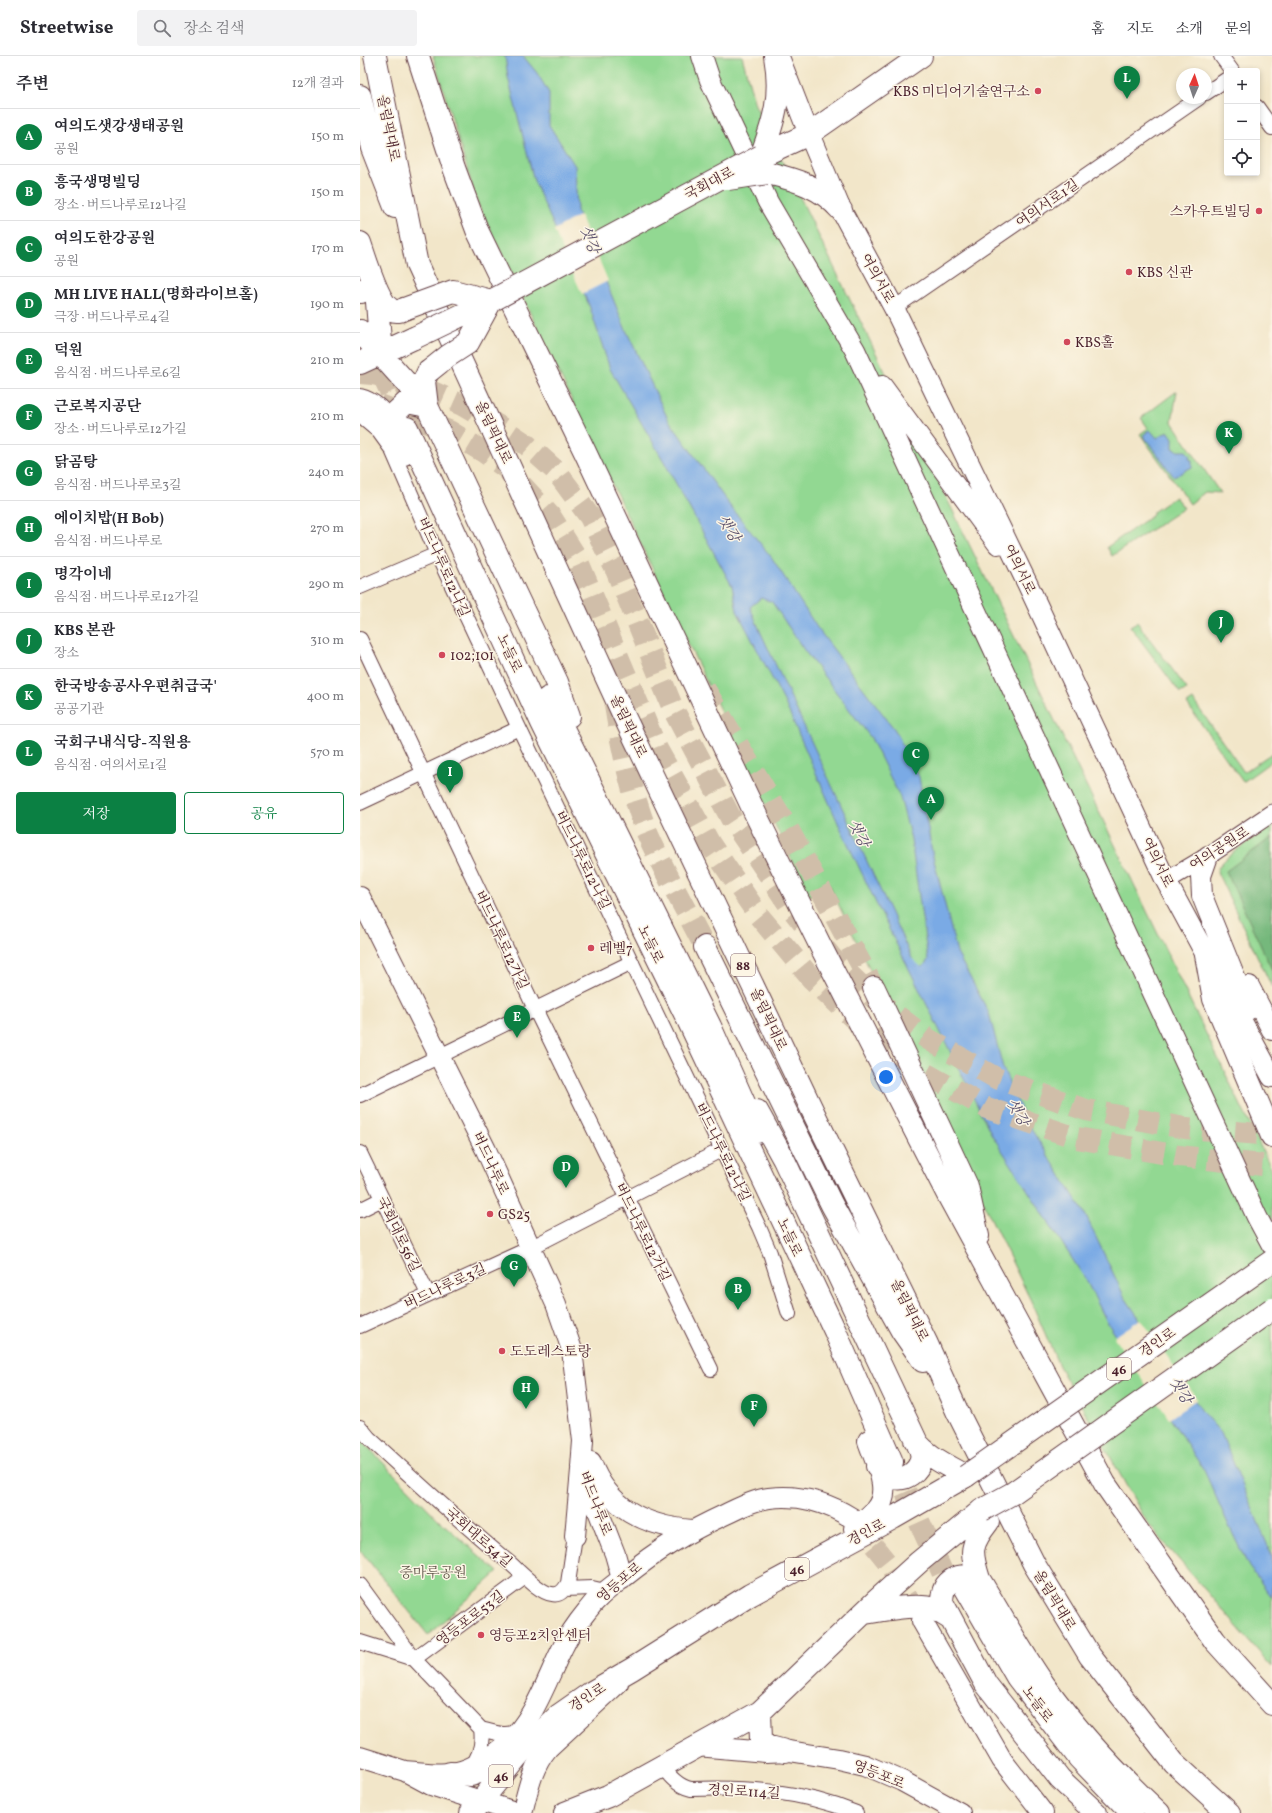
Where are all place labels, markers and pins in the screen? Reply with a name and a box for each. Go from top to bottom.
pin: L [1114,66,1140,99]
place label: KBS 미디어기술연구소 [893,83,1030,102]
marker: KBS 미디어기술연구소 [1033,86,1043,96]
place label: 스카우트빌딩 [1170,203,1251,222]
marker: 스카우트빌딩 [1254,206,1264,216]
place label: KBS 신관 [1137,264,1193,283]
marker: KBS 신관 [1124,267,1134,277]
place label: KBS홀 [1075,334,1114,353]
marker: KBS홀 [1062,337,1072,347]
pin: K [1216,421,1242,454]
pin: J [1208,610,1234,643]
place label: 102;101 [450,647,494,666]
marker: 102;101 [437,650,447,660]
pin: C [903,742,929,775]
pin: I [437,760,463,793]
pin: A [918,787,944,820]
place label: 레벨7 [599,940,633,959]
marker: 레벨7 [586,943,596,953]
pin: E [504,1005,530,1038]
pin: D [553,1155,579,1188]
place label: GS25 [498,1206,530,1225]
marker: GS25 [485,1209,495,1219]
pin: G [501,1254,527,1287]
pin: B [725,1277,751,1310]
place label: 도도레스토랑 [510,1343,592,1362]
marker: 도도레스토랑 [497,1346,507,1356]
pin: H [513,1376,539,1409]
pin: F [741,1394,767,1427]
place label: 영등포2치안센터 [489,1627,591,1646]
marker: 영등포2치안센터 [476,1630,486,1640]

